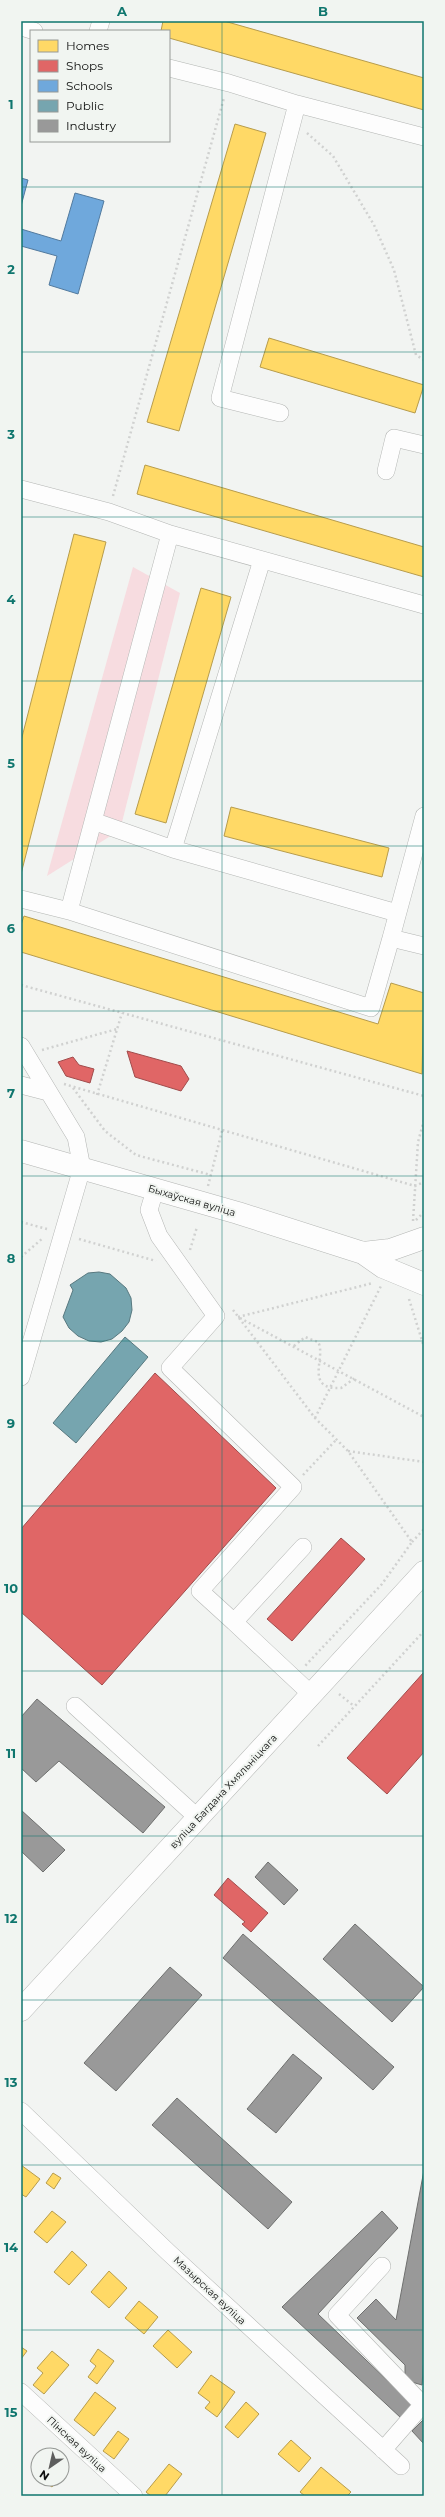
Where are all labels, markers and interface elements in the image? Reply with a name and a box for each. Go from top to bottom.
text: A [116,3,128,19]
text: B [318,3,328,19]
legend [30,30,170,142]
text: Homes [66,38,109,53]
text: Shops [66,58,103,73]
text: Schools [66,78,112,93]
text: 1 [8,96,14,112]
text: Public [66,98,104,113]
text: Industry [66,118,116,133]
text: 2 [7,261,15,277]
text: 3 [6,426,15,442]
text: 4 [7,591,16,607]
text: 5 [7,755,15,771]
text: 6 [7,920,16,936]
text: 7 [7,1085,15,1101]
street label: Быхаўская вуліца [147,1182,237,1219]
text: 8 [7,1250,16,1266]
text: 9 [7,1415,15,1431]
text: 10 [4,1580,18,1596]
street label: вуліца Багдана Хмяльніцкага [167,1731,280,1851]
text: 11 [6,1745,16,1761]
text: 12 [5,1910,18,1926]
text: 13 [5,2074,18,2090]
text: 14 [4,2239,18,2255]
street label: Мазырская вуліца [171,2253,249,2327]
text: 15 [5,2404,18,2420]
street label: Пінская вуліца [44,2413,109,2475]
north arrow [30,2447,70,2487]
text: N [37,2467,52,2484]

